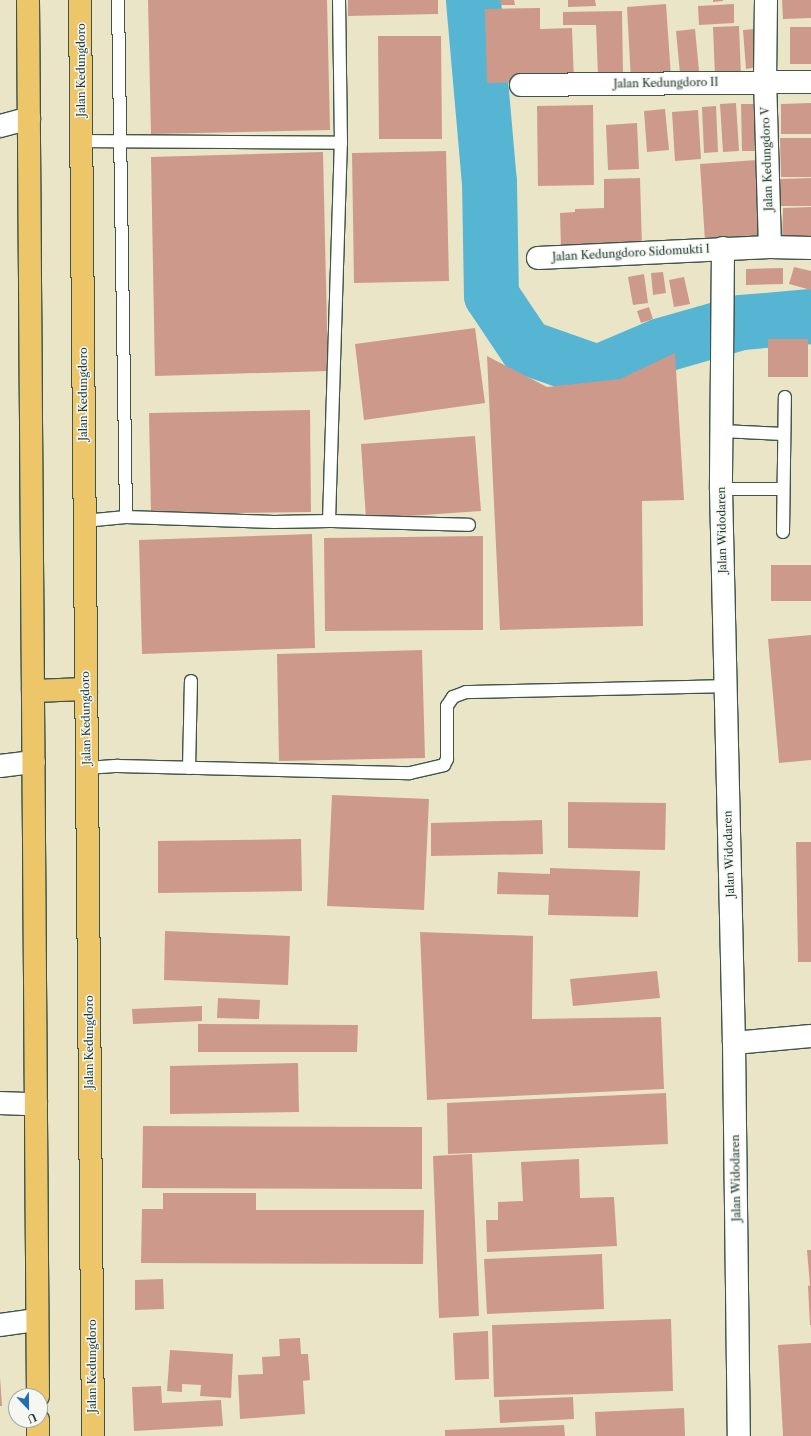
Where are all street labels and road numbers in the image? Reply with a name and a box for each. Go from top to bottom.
street label: Jalan Kedungdoro [74,23,88,117]
street label: Jalan Kedungdoro II [613,75,719,91]
street label: Jalan Kedungdoro V [759,107,775,211]
street label: Jalan Kedungdoro Sidomukti I [552,242,710,264]
street label: Jalan Kedungdoro [76,347,90,441]
street label: Jalan Widodaren [715,486,729,574]
street label: Jalan Kedungdoro [79,671,93,765]
street label: Jalan Widodaren [721,810,737,898]
street label: Jalan Kedungdoro [82,995,96,1089]
street label: Jalan Widodaren [729,1134,743,1222]
street label: Jalan Kedungdoro [85,1319,99,1413]

